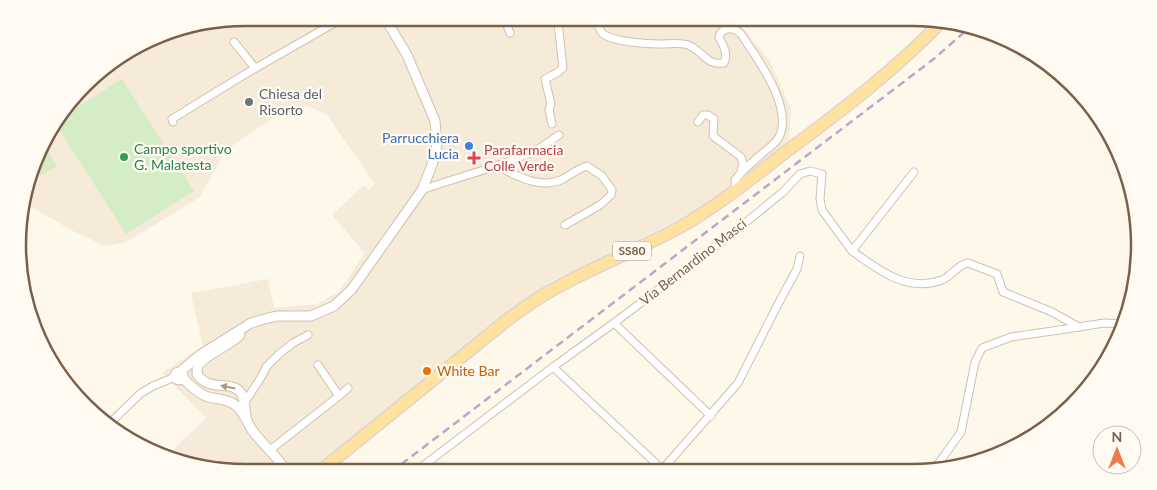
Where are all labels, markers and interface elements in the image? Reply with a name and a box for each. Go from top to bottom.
place label: Chiesa del Risorto [259,85,322,118]
marker: Chiesa del Risorto [243,96,255,108]
place label: Parrucchiera Lucia [382,129,459,162]
place label: Campo sportivo G. Malatesta [134,140,232,173]
marker: Parrucchiera Lucia [463,140,475,152]
place label: Parafarmacia Colle Verde [484,141,563,174]
marker: Campo sportivo G. Malatesta [118,151,130,163]
marker: Parafarmacia Colle Verde [468,152,480,164]
street label: Via Bernardino Masci [636,215,749,309]
road number: SS80 [613,242,651,260]
place label: White Bar [437,362,500,379]
marker: White Bar [421,365,433,377]
one-way arrow [220,383,236,391]
north arrow [1092,425,1142,475]
text: N [1112,428,1122,445]

